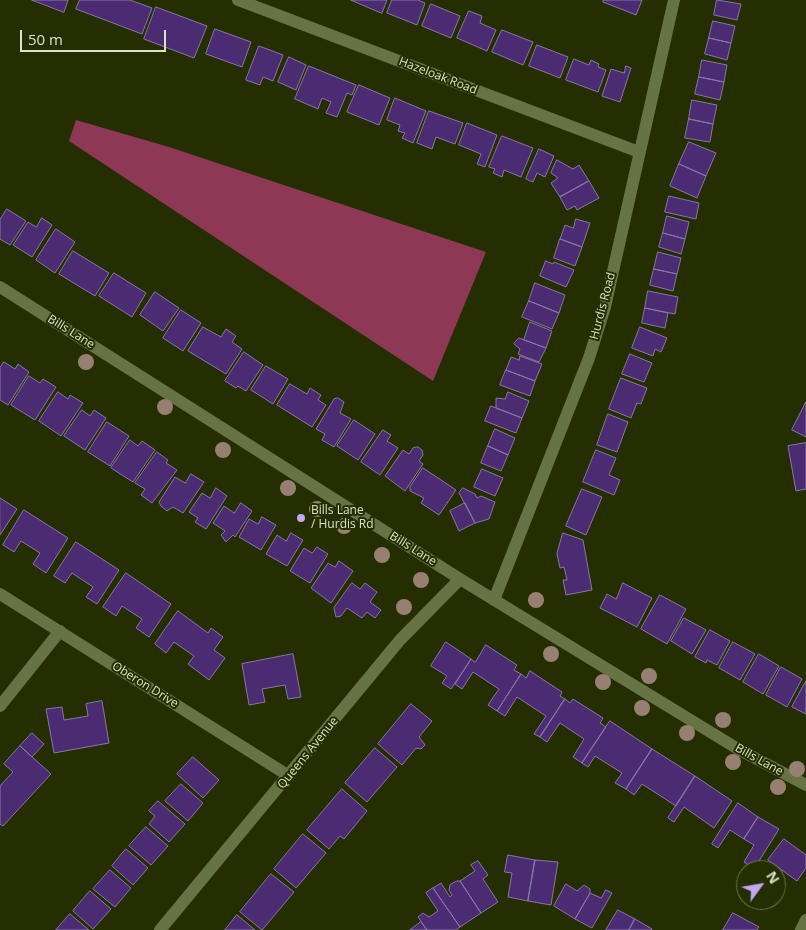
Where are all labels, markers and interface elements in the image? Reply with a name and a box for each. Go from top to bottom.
scale bar [22,20,169,52]
text: 50 m [28,29,63,49]
street label: Hazeloak Road [397,54,479,98]
street label: Hurdis Road [587,271,619,341]
street label: Bills Lane [45,312,97,352]
place label: Bills Lane / Hurdis Rd [311,504,374,532]
marker: Bills Lane / Hurdis Rd [295,512,307,524]
street label: Bills Lane [387,529,439,569]
street label: Oberon Drive [109,659,181,711]
street label: Queens Avenue [275,714,341,792]
street label: Bills Lane [732,741,786,779]
north arrow [736,860,786,910]
text: N [762,867,784,887]

